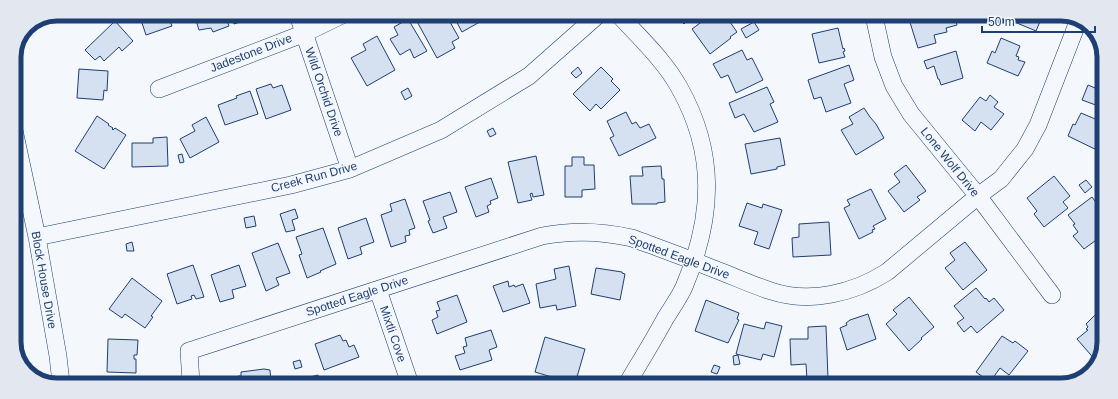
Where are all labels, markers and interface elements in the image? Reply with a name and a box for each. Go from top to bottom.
scale bar [982,8,1095,34]
text: 50 m [988,15,1015,29]
street label: Jadestone Drive [208,31,294,75]
street label: Wild Orchid Drive [302,46,346,139]
street label: Lone Wolf Drive [918,125,982,200]
street label: Creek Run Drive [269,159,359,195]
street label: Block House Drive [29,230,60,330]
street label: Spotted Eagle Drive [626,232,732,282]
street label: Spotted Eagle Drive [304,273,410,319]
street label: Mixtli Cove [377,304,409,364]

